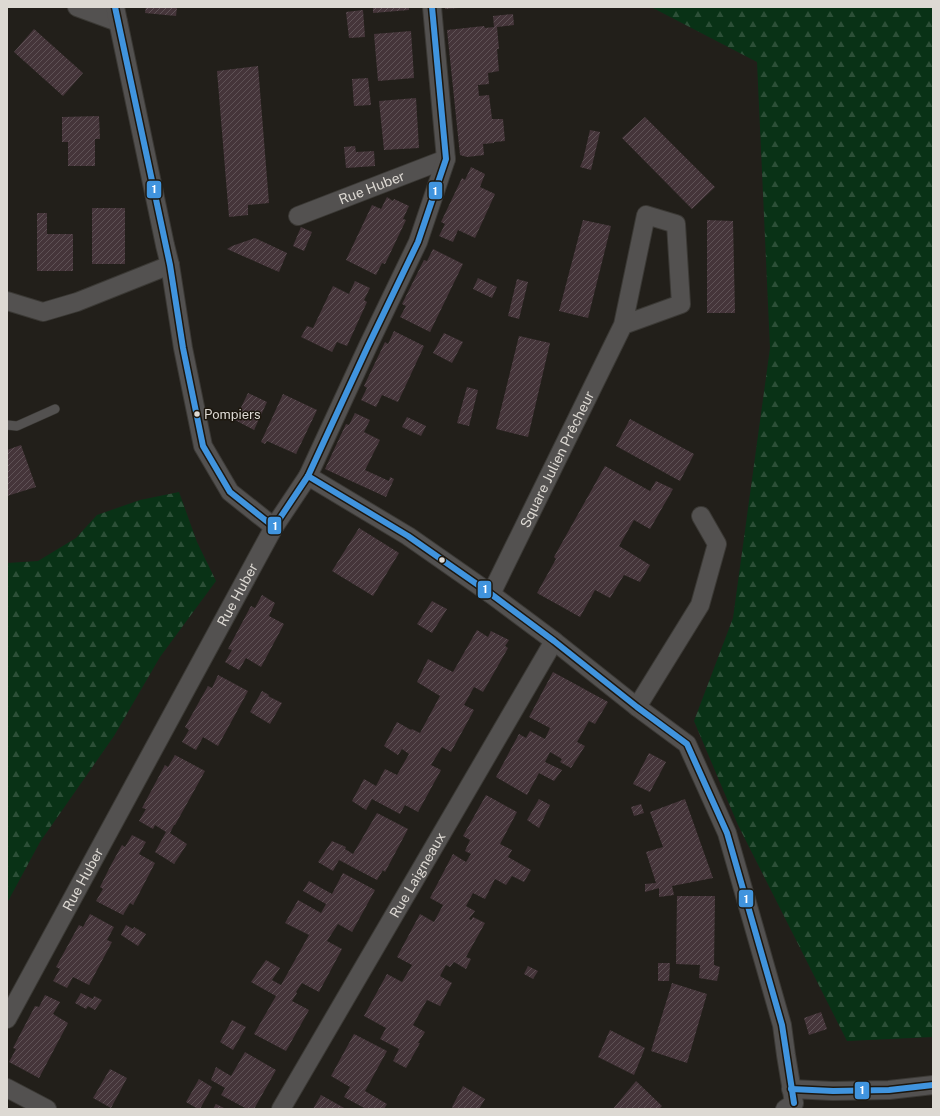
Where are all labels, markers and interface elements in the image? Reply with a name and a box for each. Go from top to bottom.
street label: Rue Huber [336,168,407,208]
line badge: 1 [146,180,162,199]
line badge: 1 [428,181,443,200]
text: 1 [152,183,156,195]
text: 1 [433,185,437,197]
street label: Square Julien Prêcheur [517,388,597,530]
place label: Pompiers [204,407,261,422]
marker: Pompiers [192,409,202,419]
line badge: 1 [267,516,282,535]
text: 1 [273,520,277,532]
unlabelled marker [437,555,447,565]
street label: Rue Huber [214,560,261,629]
line badge: 1 [477,580,492,599]
text: 1 [483,583,487,595]
street label: Rue Laigneaux [386,829,449,921]
street label: Rue Huber [59,845,106,914]
line badge: 1 [738,889,754,908]
text: 1 [744,893,748,905]
line badge: 1 [854,1081,870,1100]
text: 1 [860,1084,864,1096]

